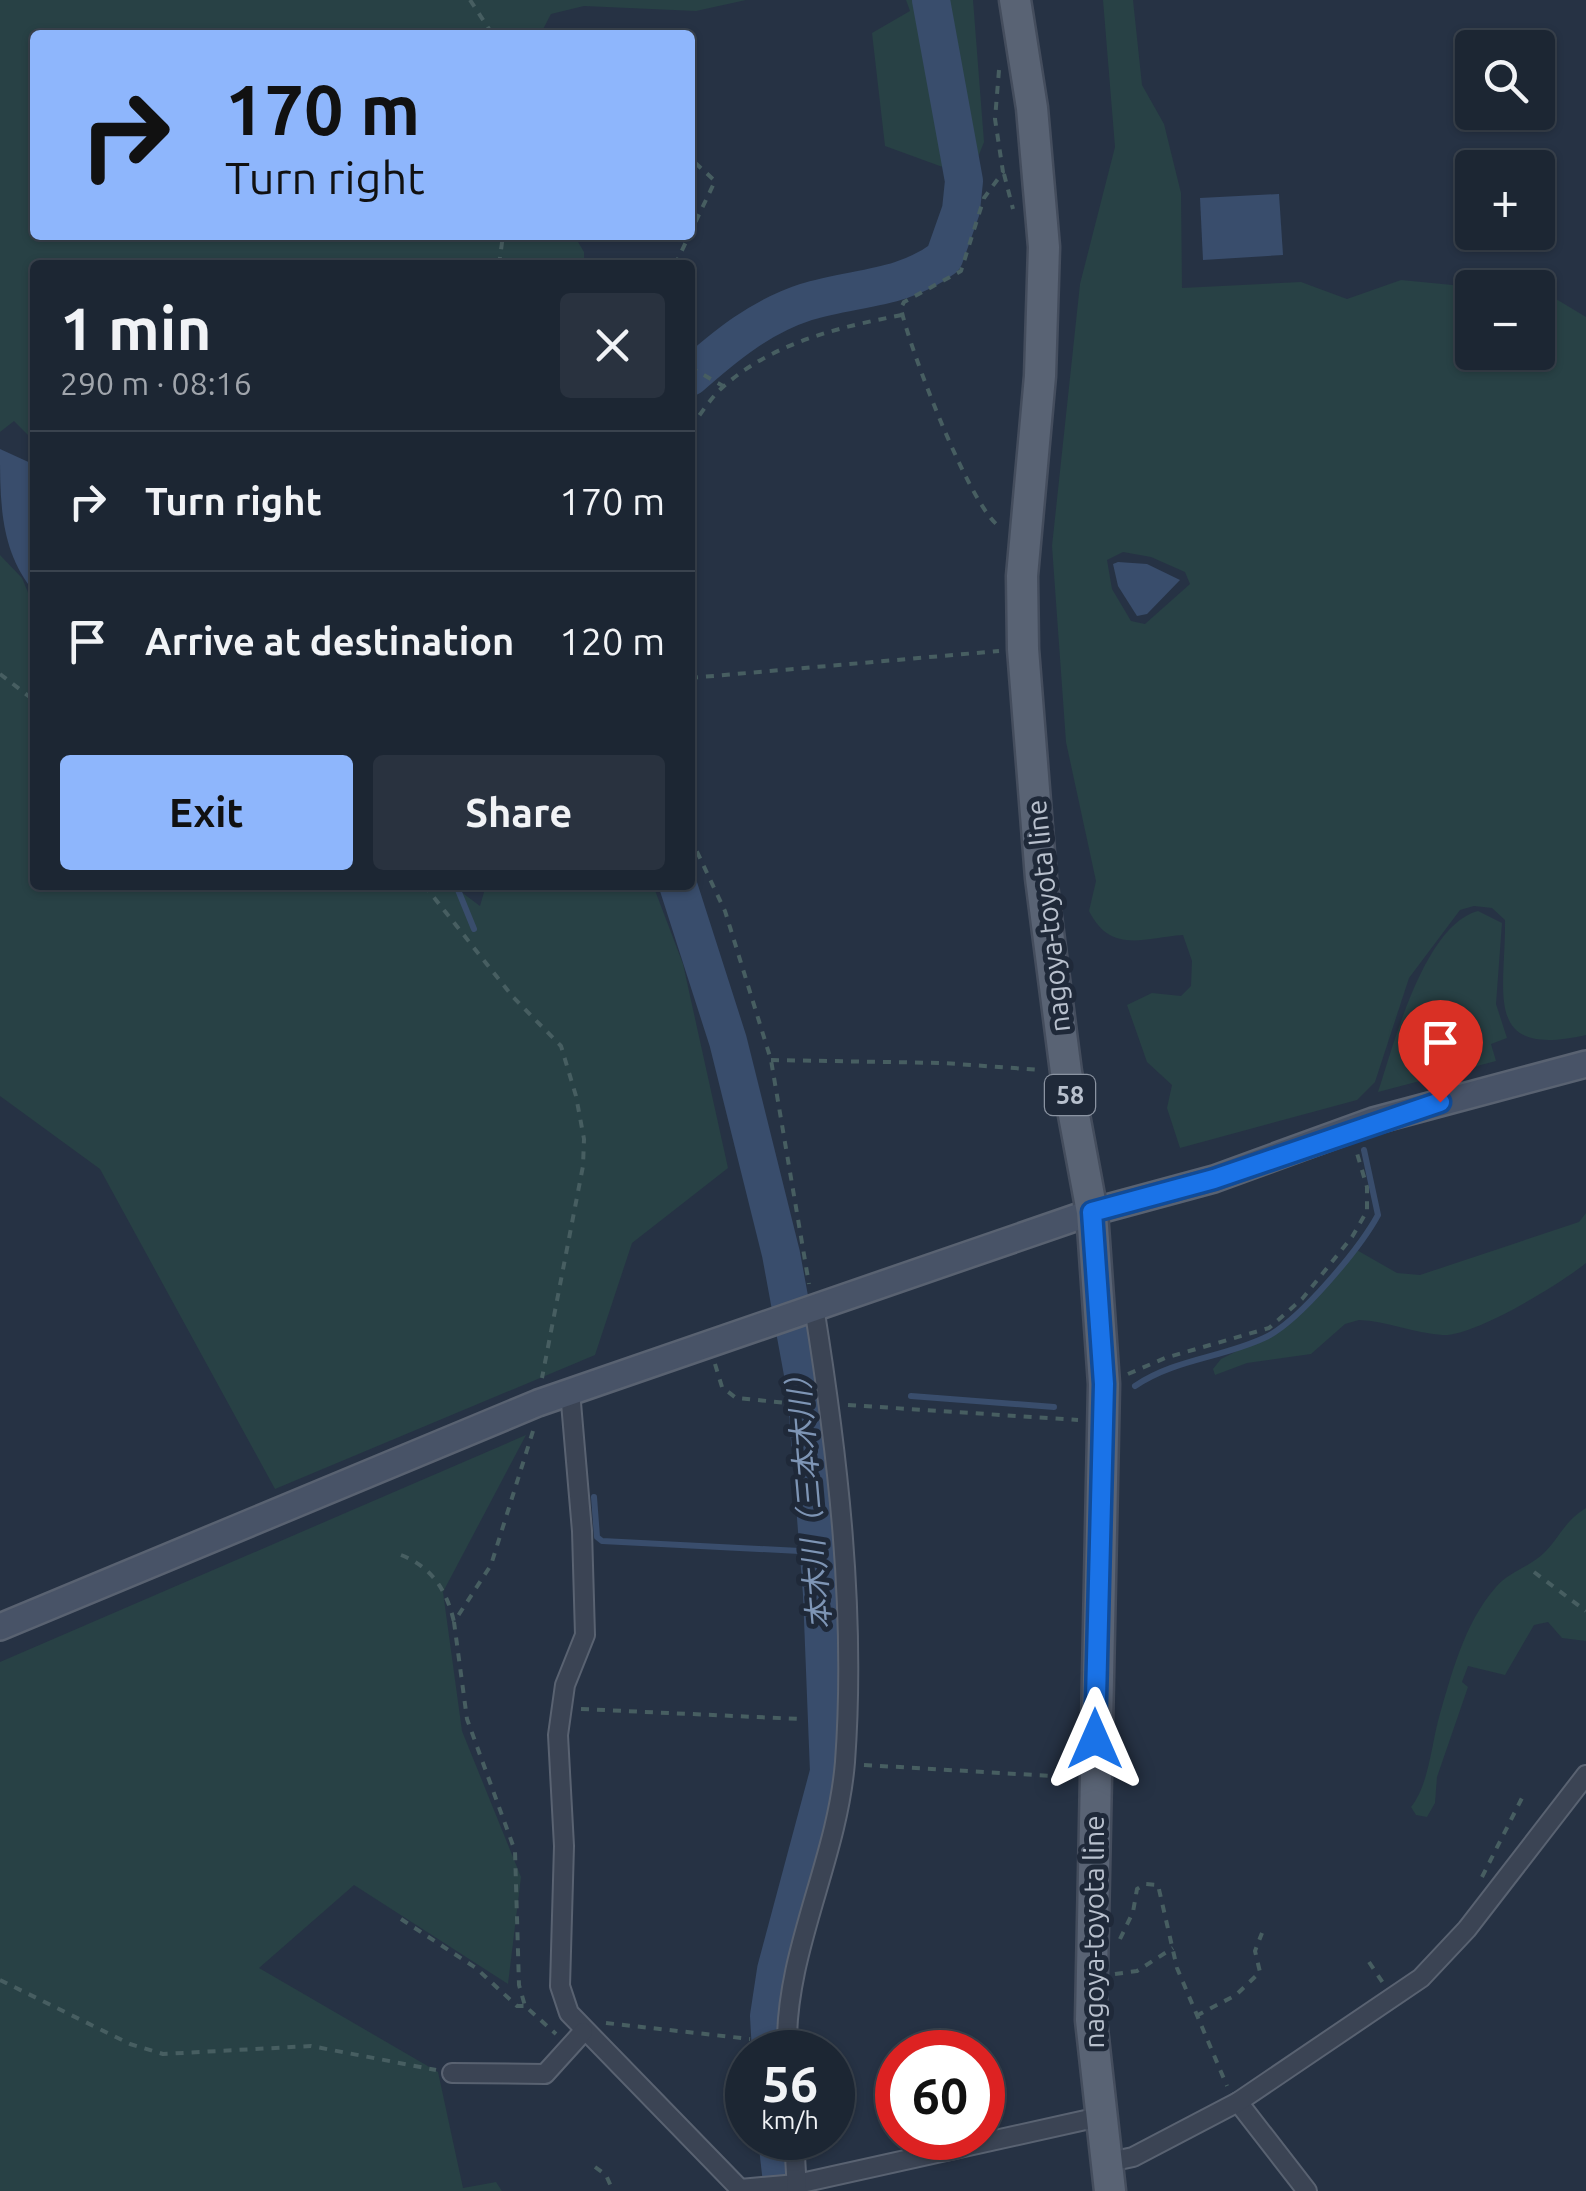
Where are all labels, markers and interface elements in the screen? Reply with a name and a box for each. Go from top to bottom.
map controls [1455,30,1555,370]
button: search [1455,30,1555,130]
icon: right [60,70,190,200]
text: 170 m [225,70,420,148]
button: + [1455,150,1555,250]
text: Turn right [225,152,425,203]
button: − [1455,270,1555,370]
button: close [560,293,665,398]
text: 1 min [60,294,212,361]
text: 290 m · 08:16 [60,365,252,401]
icon: right [60,474,115,529]
text: Turn right [145,480,322,522]
text: 170 m [559,480,665,522]
icon: arrive [60,614,115,669]
text: Arrive at destination [145,620,514,662]
text: 120 m [559,620,665,662]
button: Exit [60,755,353,870]
button: Share [373,755,665,870]
street label: nagoya-toyota line [1020,798,1075,1034]
pin [1398,1000,1483,1103]
icon: arrive [1413,1015,1468,1070]
road number: 58 [1045,1075,1095,1115]
water label: 本木川（三本木川） [779,1359,837,1631]
position arrow [1043,1687,1147,1791]
street label: nagoya-toyota line [1078,1815,1109,2049]
speed limit sign: 60 [875,2030,1005,2160]
text: 56 [762,2055,818,2111]
text: km/h [761,2106,819,2134]

